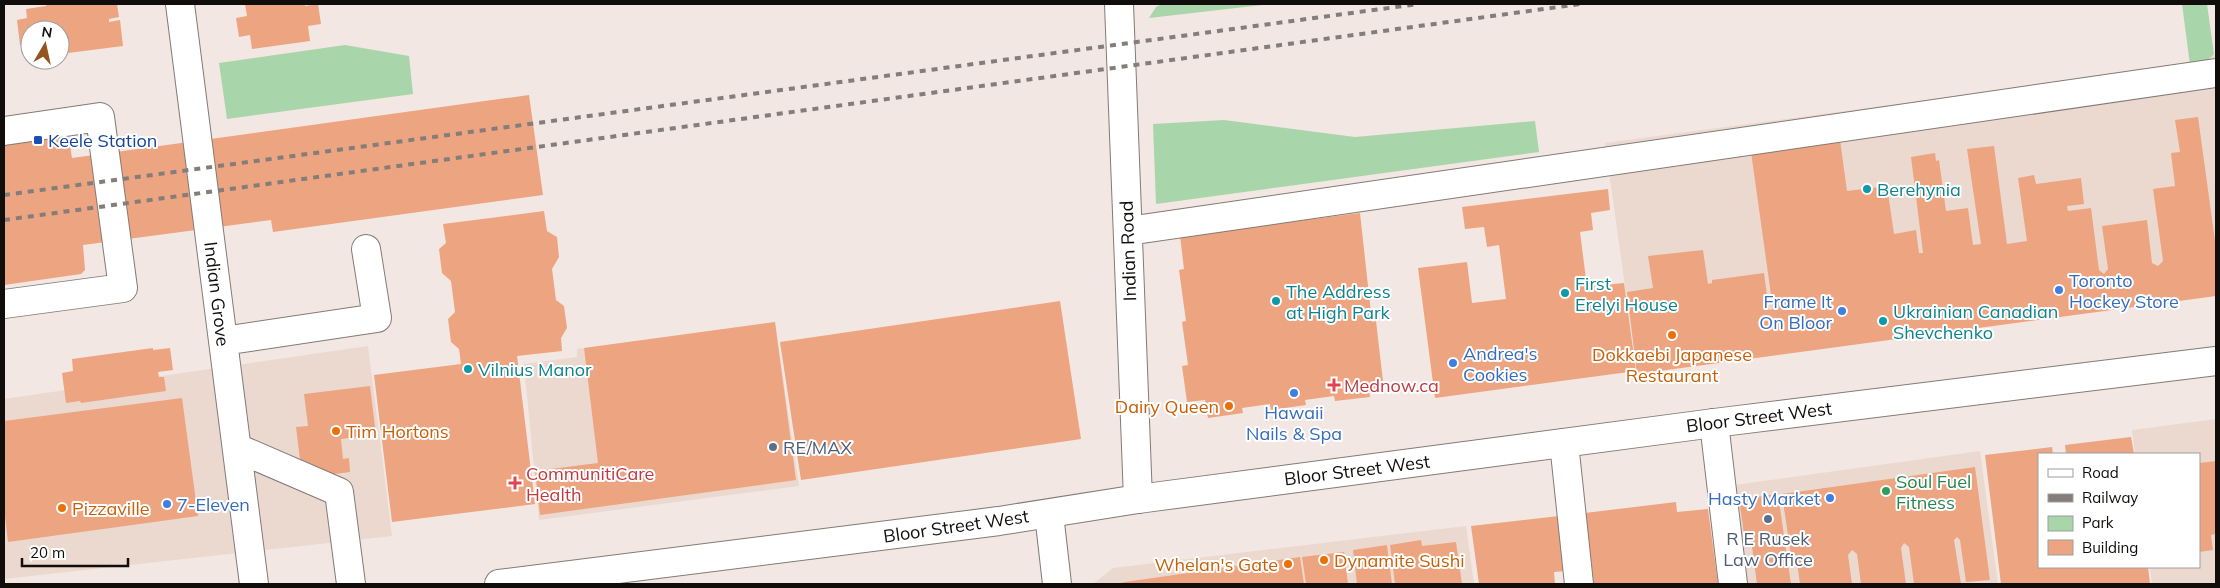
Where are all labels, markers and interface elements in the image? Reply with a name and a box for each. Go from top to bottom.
north arrow [20,20,70,70]
text: N [40,22,54,42]
place label: Keele Station [48,129,157,152]
marker: Keele Station [32,134,44,146]
place label: Berehynia [1877,178,1961,201]
marker: Berehynia [1861,183,1873,195]
street label: Indian Road [1115,200,1141,302]
street label: Indian Grove [199,240,235,348]
place label: Toronto Hockey Store [2069,269,2179,313]
place label: First Erelyi House [1575,272,1678,316]
place label: The Address at High Park [1286,280,1391,324]
marker: Toronto Hockey Store [2053,284,2065,296]
marker: First Erelyi House [1559,287,1571,299]
place label: Frame It On Bloor [1759,290,1832,334]
marker: The Address at High Park [1270,295,1282,307]
place label: Ukrainian Canadian Shevchenko [1893,300,2058,344]
marker: Frame It On Bloor [1836,305,1848,317]
marker: Ukrainian Canadian Shevchenko [1877,315,1889,327]
marker: Dokkaebi Japanese Restaurant [1666,329,1678,341]
place label: Andrea's Cookies [1463,342,1538,386]
place label: Dokkaebi Japanese Restaurant [1592,343,1752,387]
marker: Andrea's Cookies [1447,357,1459,369]
place label: Vilnius Manor [478,358,592,381]
marker: Vilnius Manor [462,363,474,375]
place label: Mednow.ca [1344,374,1439,397]
marker: Mednow.ca [1328,379,1340,391]
marker: Hawaii Nails & Spa [1288,387,1300,399]
place label: Dairy Queen [1115,395,1219,418]
street label: Bloor Street West [1685,397,1833,437]
marker: Dairy Queen [1223,400,1235,412]
place label: Hawaii Nails & Spa [1246,401,1342,445]
place label: Tim Hortons [346,420,449,443]
marker: Tim Hortons [330,425,342,437]
place label: RE/MAX [783,436,852,459]
marker: RE/MAX [767,441,779,453]
street label: Bloor Street West [1283,450,1431,490]
legend [2038,453,2200,568]
place label: CommunitiCare Health [526,462,654,506]
text: Road [2082,463,2119,482]
place label: Soul Fuel Fitness [1896,470,1971,514]
marker: CommunitiCare Health [508,476,522,490]
marker: Soul Fuel Fitness [1880,485,1892,497]
place label: Hasty Market [1708,487,1820,510]
text: Railway [2082,488,2138,507]
marker: Hasty Market [1824,492,1836,504]
place label: 7-Eleven [177,493,250,516]
place label: Pizzaville [72,497,150,520]
marker: 7-Eleven [161,498,173,510]
marker: Pizzaville [56,502,68,514]
street label: Bloor Street West [882,504,1030,548]
marker: R E Rusek Law Office [1762,513,1774,525]
text: Park [2082,513,2114,532]
place label: R E Rusek Law Office [1723,527,1813,571]
scale bar [22,536,129,568]
text: Building [2082,538,2138,557]
text: 20 m [30,543,65,562]
place label: Dynamite Sushi [1334,549,1465,572]
place label: Whelan's Gate [1154,553,1278,576]
marker: Dynamite Sushi [1318,554,1330,566]
marker: Whelan's Gate [1282,558,1294,570]

